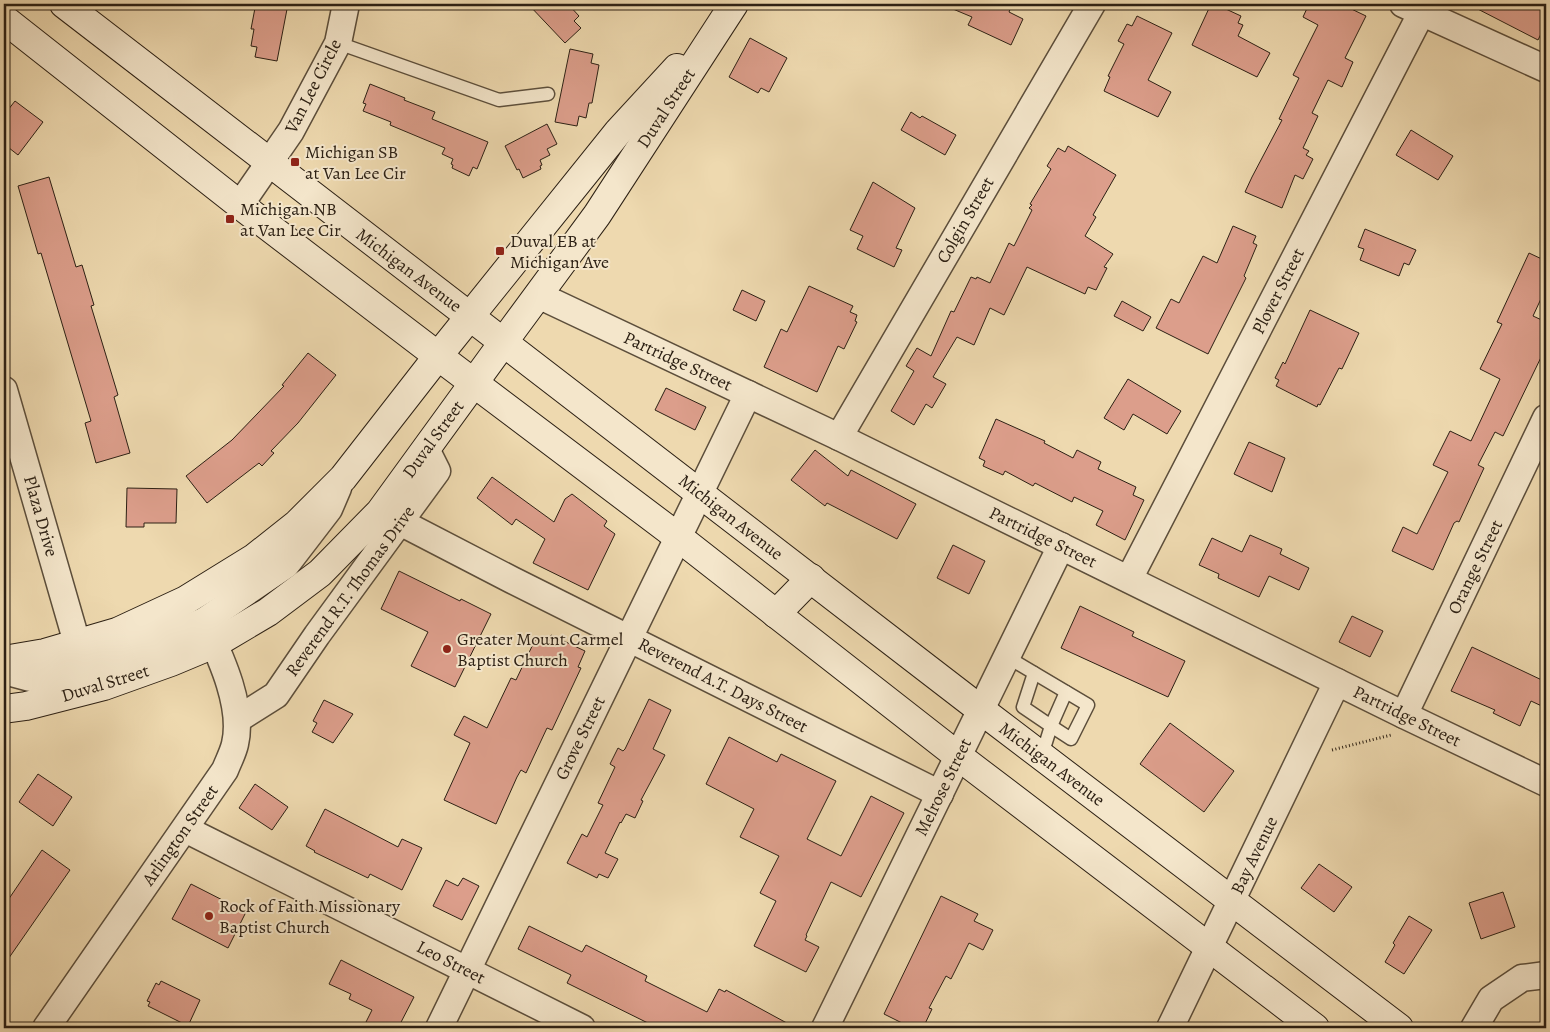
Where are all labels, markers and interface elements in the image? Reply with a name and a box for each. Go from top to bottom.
street label: Van Lee Circle [278,35,347,138]
street label: Duval Street [631,63,701,153]
place label: Michigan SB at Van Lee Cir [305,140,406,185]
marker: Michigan SB at Van Lee Cir [289,156,301,168]
street label: Colgin Street [931,172,999,268]
place label: Michigan NB at Van Lee Cir [240,197,341,242]
marker: Michigan NB at Van Lee Cir [224,213,236,225]
street label: Michigan Avenue [351,222,467,318]
place label: Duval EB at Michigan Ave [510,229,609,274]
street label: Plover Street [1246,244,1310,338]
marker: Duval EB at Michigan Ave [494,245,506,257]
street label: Partridge Street [620,325,736,397]
street label: Duval Street [397,395,469,483]
street label: Michigan Avenue [674,469,788,565]
street label: Plaza Drive [18,473,64,559]
street label: Partridge Street [985,500,1101,574]
street label: Reverend R.T. Thomas Drive [280,501,420,681]
street label: Orange Street [1442,516,1508,618]
place label: Greater Mount Carmel Baptist Church [457,627,624,672]
street label: Reverend A.T. Days Street [634,632,812,738]
marker: Greater Mount Carmel Baptist Church [441,643,453,655]
street label: Duval Street [58,658,152,708]
street label: Partridge Street [1349,679,1465,753]
street label: Grove Street [549,692,611,784]
street label: Michigan Avenue [994,716,1110,812]
street label: Melrose Street [909,734,977,840]
street label: Arlington Street [136,780,224,891]
street label: Bay Avenue [1225,812,1283,898]
place label: Rock of Faith Missionary Baptist Church [219,894,401,939]
marker: Rock of Faith Missionary Baptist Church [203,910,215,922]
street label: Leo Street [413,935,489,990]

